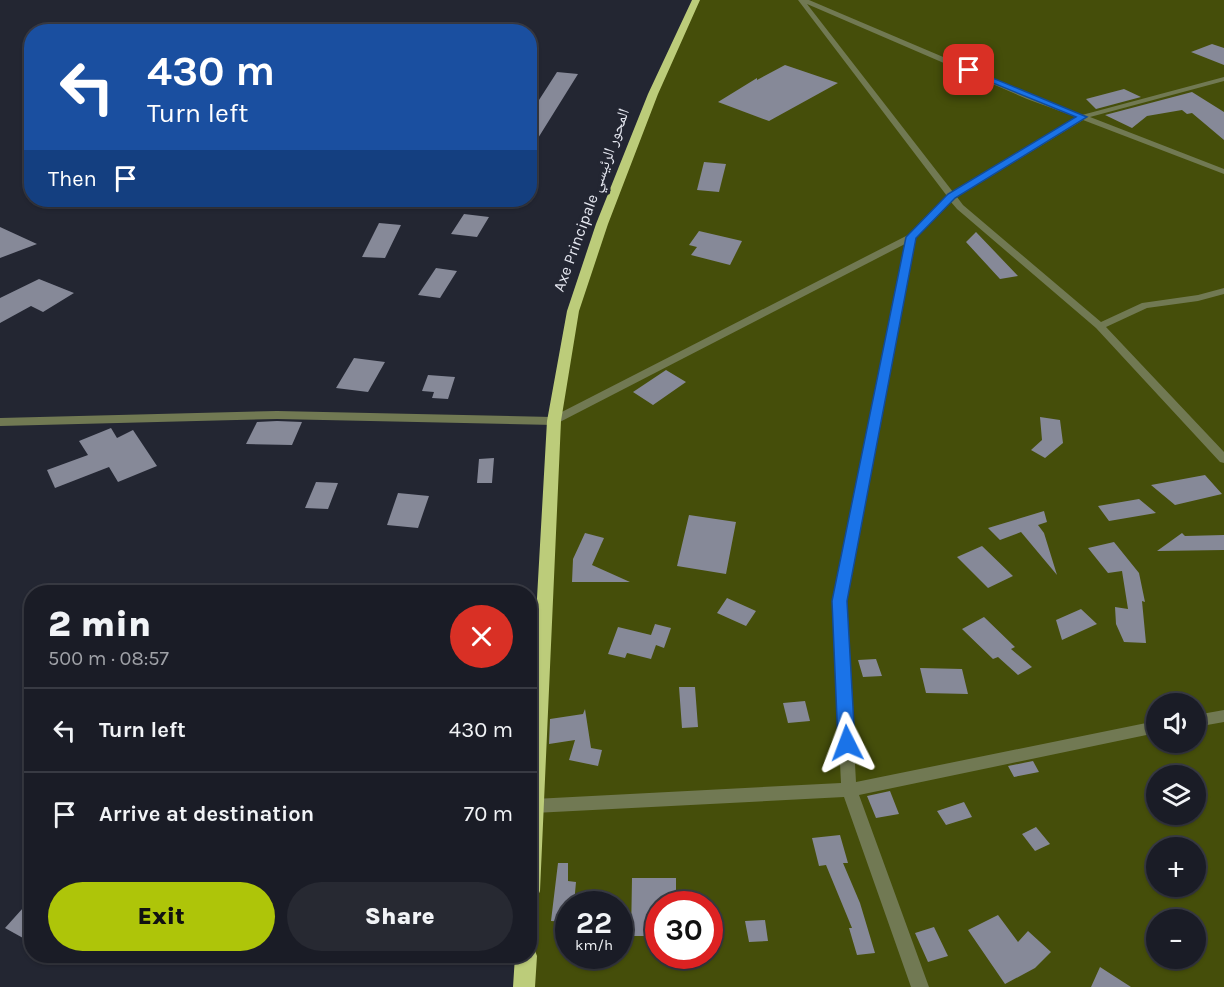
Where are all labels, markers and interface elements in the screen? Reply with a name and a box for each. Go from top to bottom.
pin [943,44,994,95]
text: 430 m [147,46,275,96]
icon: left [48,48,126,126]
icon: arrive [952,53,985,86]
text: Turn left [147,97,248,129]
street label: Axe Principale المحور الرئيسي [549,106,636,295]
icon: arrive [109,162,142,195]
text: Then [48,166,97,192]
text: 2 min [48,603,151,645]
button: close [450,605,513,668]
text: 500 m · 08:57 [48,647,169,670]
map controls [1146,693,1206,969]
button: sound [1146,693,1206,753]
position arrow [815,711,879,775]
icon: left [48,714,81,747]
text: Turn left [99,717,186,743]
text: 430 m [449,717,513,743]
button: layers [1146,765,1206,825]
icon: arrive [48,798,81,831]
text: Arrive at destination [99,801,314,827]
text: 70 m [464,801,513,827]
button: + [1146,837,1206,897]
button: Exit [48,882,275,951]
button: Share [287,882,513,951]
speed limit sign: 30 [645,891,723,969]
text: 22 [576,905,612,941]
button: − [1146,909,1206,969]
text: km/h [575,936,613,954]

